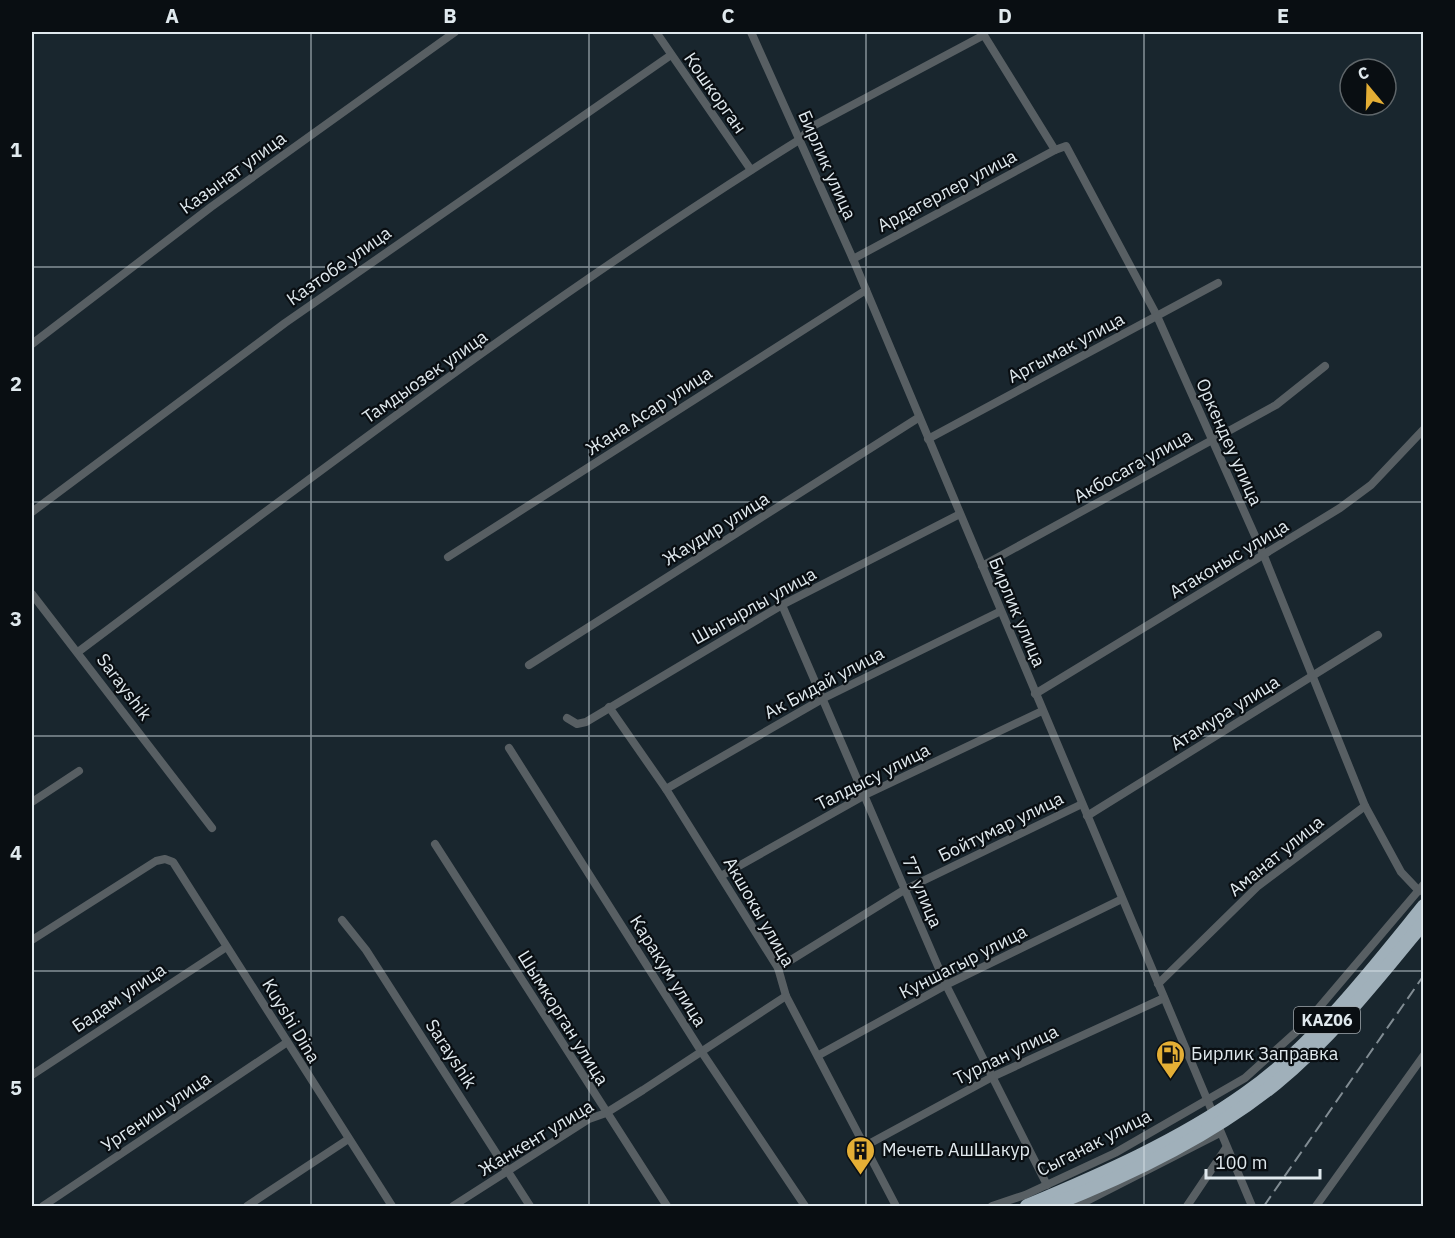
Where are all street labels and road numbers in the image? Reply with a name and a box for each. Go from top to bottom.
street label: Кошкорган [679,48,752,138]
street label: Бирлик улица [793,107,862,223]
street label: Казынат улица [175,126,291,219]
street label: Ардагерлер улица [873,144,1021,237]
street label: Казтобе улица [282,221,396,310]
street label: Аргымак улица [1003,307,1128,388]
street label: Тамдыозек улица [358,325,492,428]
street label: Жана Асар улица [581,361,717,460]
street label: Оркендеу улица [1191,375,1268,509]
street label: Акбосага улица [1070,423,1196,508]
street label: Жаудир улица [658,486,774,571]
street label: Атаконыс улица [1165,514,1293,603]
street label: Бирлик улица [984,553,1051,671]
street label: Шыгырлы улица [687,562,820,649]
street label: Ак Бидай улица [760,641,888,724]
street label: Sarayshik [92,649,157,725]
street label: Атамура улица [1166,670,1284,755]
street label: Талдысу улица [812,738,934,815]
street label: Бойтумар улица [934,786,1067,867]
street label: Аманат улица [1223,810,1328,901]
street label: 77 улица [897,852,948,931]
street label: Акшокы улица [719,853,800,971]
street label: Каракум улица [625,911,712,1031]
street label: Куншагыр улица [895,919,1031,1004]
street label: Шымкорган улица [513,946,614,1090]
street label: Бадам улица [67,958,170,1037]
street label: Kuyshi Dina [257,974,326,1068]
road number: KАZ06 [1294,1007,1360,1033]
street label: Sarayshik [421,1015,483,1093]
street label: Турлан улица [950,1019,1062,1090]
street label: Ургениш улица [96,1066,215,1157]
street label: Жанкент улица [474,1094,598,1181]
street label: Сыганак улица [1033,1104,1155,1181]

